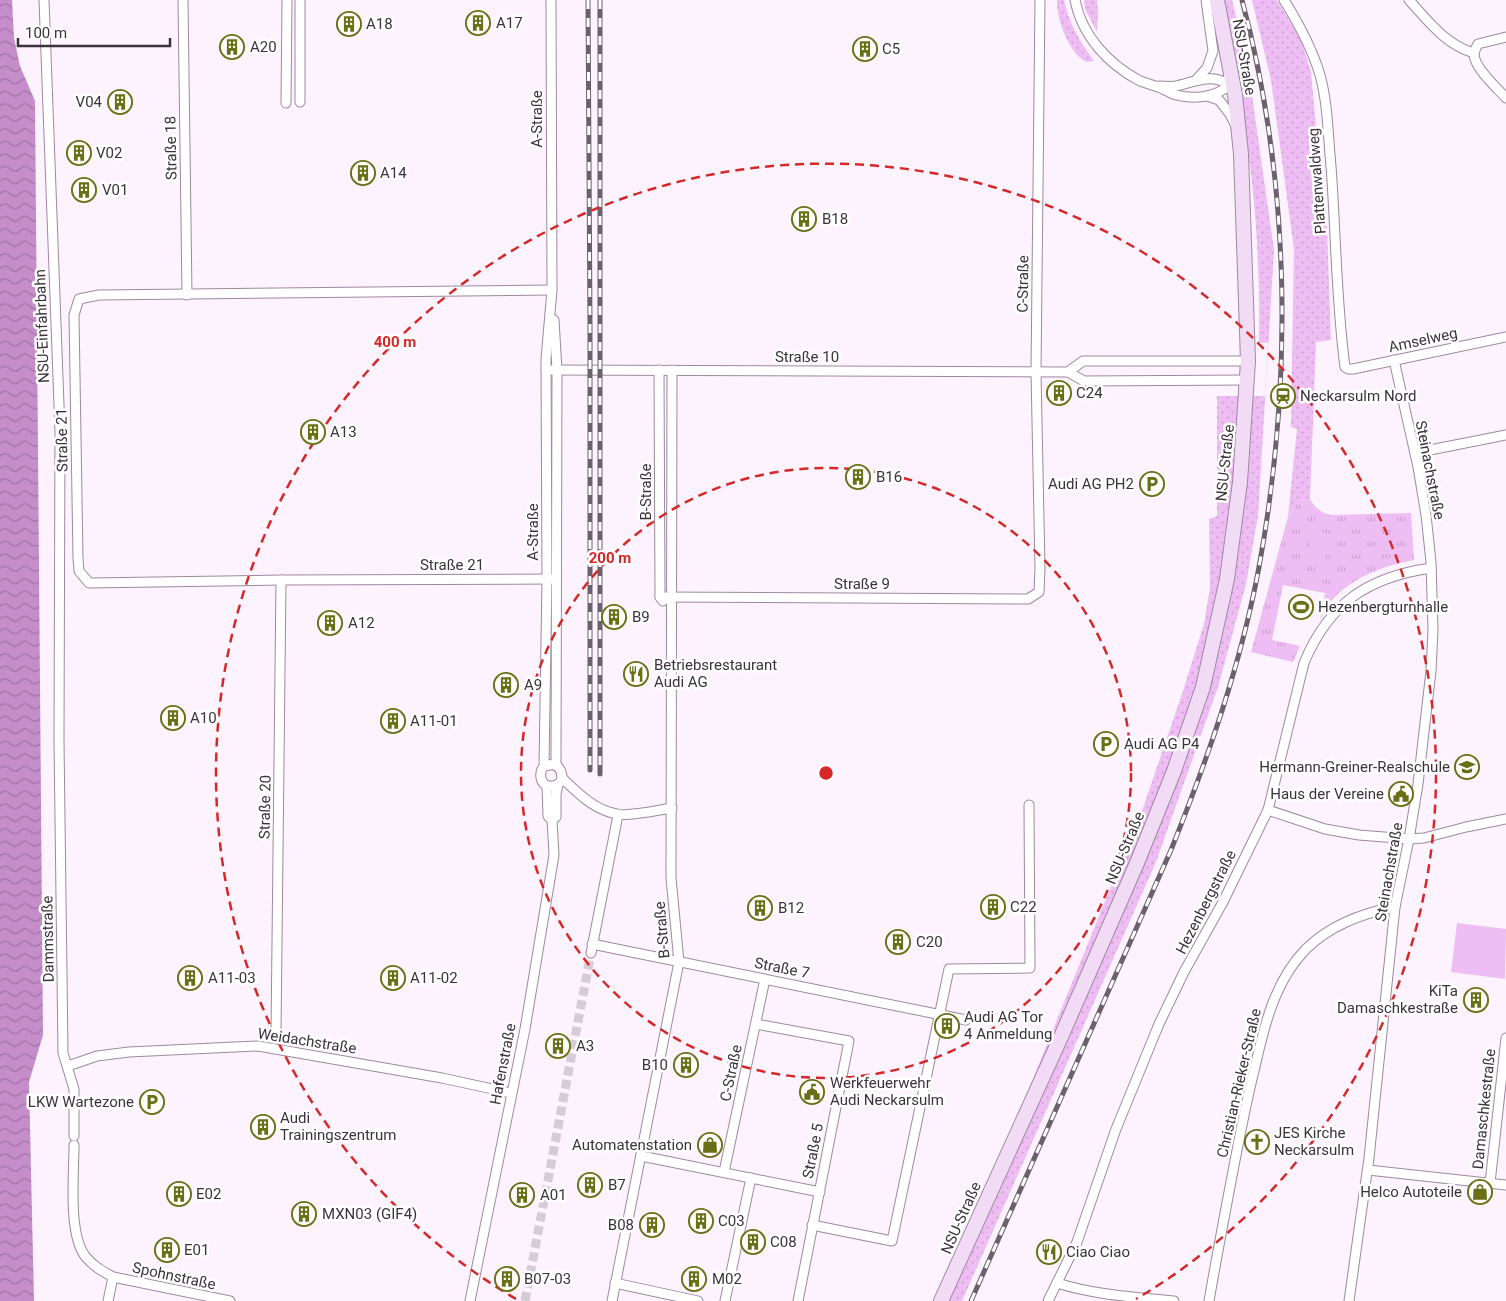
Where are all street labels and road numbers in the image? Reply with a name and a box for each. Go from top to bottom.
street label: NSU-Straße [1228,17,1260,97]
street label: A-Straße [528,90,546,148]
street label: Straße 18 [161,116,181,180]
street label: Plattenwaldweg [1304,127,1330,235]
street label: C-Straße [1013,255,1033,313]
street label: NSU-Einfahrbahn [31,269,53,383]
street label: Amselweg [1387,324,1459,356]
street label: Straße 10 [775,348,839,366]
street label: Straße 21 [52,408,72,472]
street label: Steinachstraße [1412,419,1448,521]
street label: NSU-Straße [1212,424,1238,502]
street label: B-Straße [637,463,655,521]
street label: A-Straße [524,503,542,561]
street label: Straße 21 [420,556,484,574]
street label: Straße 9 [834,575,890,593]
street label: Straße 20 [255,775,275,839]
street label: NSU-Straße [1102,809,1148,887]
street label: Steinachstraße [1371,821,1407,923]
street label: Hezenbergstraße [1172,847,1240,957]
street label: Dammstraße [38,895,58,983]
street label: B-Straße [651,901,673,959]
street label: Straße 7 [753,954,811,982]
street label: Christian-Rieker-Straße [1213,1007,1265,1159]
street label: Hafenstraße [486,1022,520,1106]
street label: Weidachstraße [256,1024,358,1058]
street label: C-Straße [716,1043,746,1103]
street label: Damaschkestraße [1469,1048,1499,1170]
street label: Straße 5 [799,1122,827,1180]
street label: NSU-Straße [937,1179,985,1257]
street label: Spohnstraße [131,1258,217,1294]

